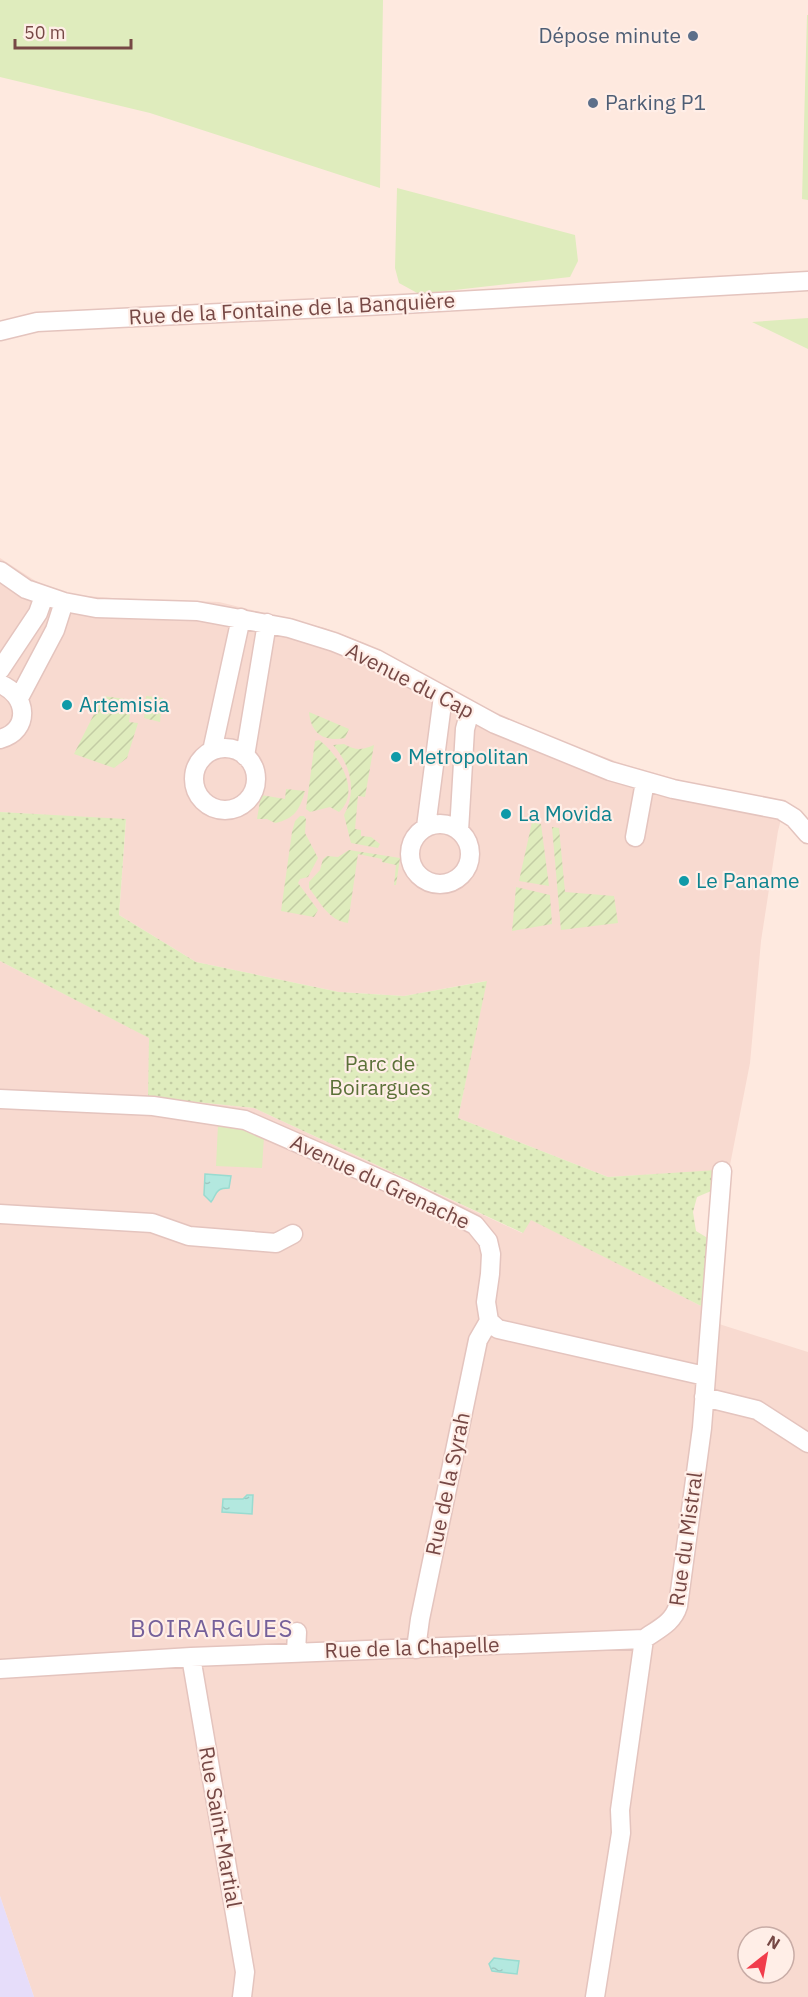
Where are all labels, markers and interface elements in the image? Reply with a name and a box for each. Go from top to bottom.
scale bar [15,12,130,50]
text: 50 m [24,21,66,44]
place label: Dépose minute [538,21,681,49]
marker: Dépose minute [686,29,700,43]
place label: Parking P1 [605,88,706,116]
marker: Parking P1 [586,96,600,110]
street label: Rue de la Fontaine de la Banquière [128,285,456,331]
street label: Avenue du Cap [341,636,479,724]
place label: Artemisia [79,690,169,718]
marker: Artemisia [60,698,74,712]
place label: Metropolitan [408,742,529,770]
marker: Metropolitan [389,750,403,764]
place label: La Movida [518,799,612,827]
marker: La Movida [499,807,513,821]
place label: Le Paname [696,866,800,894]
marker: Le Paname [677,874,691,888]
park label: Parc de Boirargues [329,1049,431,1101]
street label: Avenue du Grenache [286,1127,475,1235]
street label: Rue de la Syrah [418,1410,476,1558]
street label: Rue du Mistral [662,1470,708,1608]
district label: BOIRARGUES [130,1612,294,1644]
street label: Rue de la Chapelle [324,1630,500,1664]
street label: Rue Saint-Martial [193,1744,249,1910]
north arrow [736,1925,796,1985]
text: N [764,1931,784,1954]

